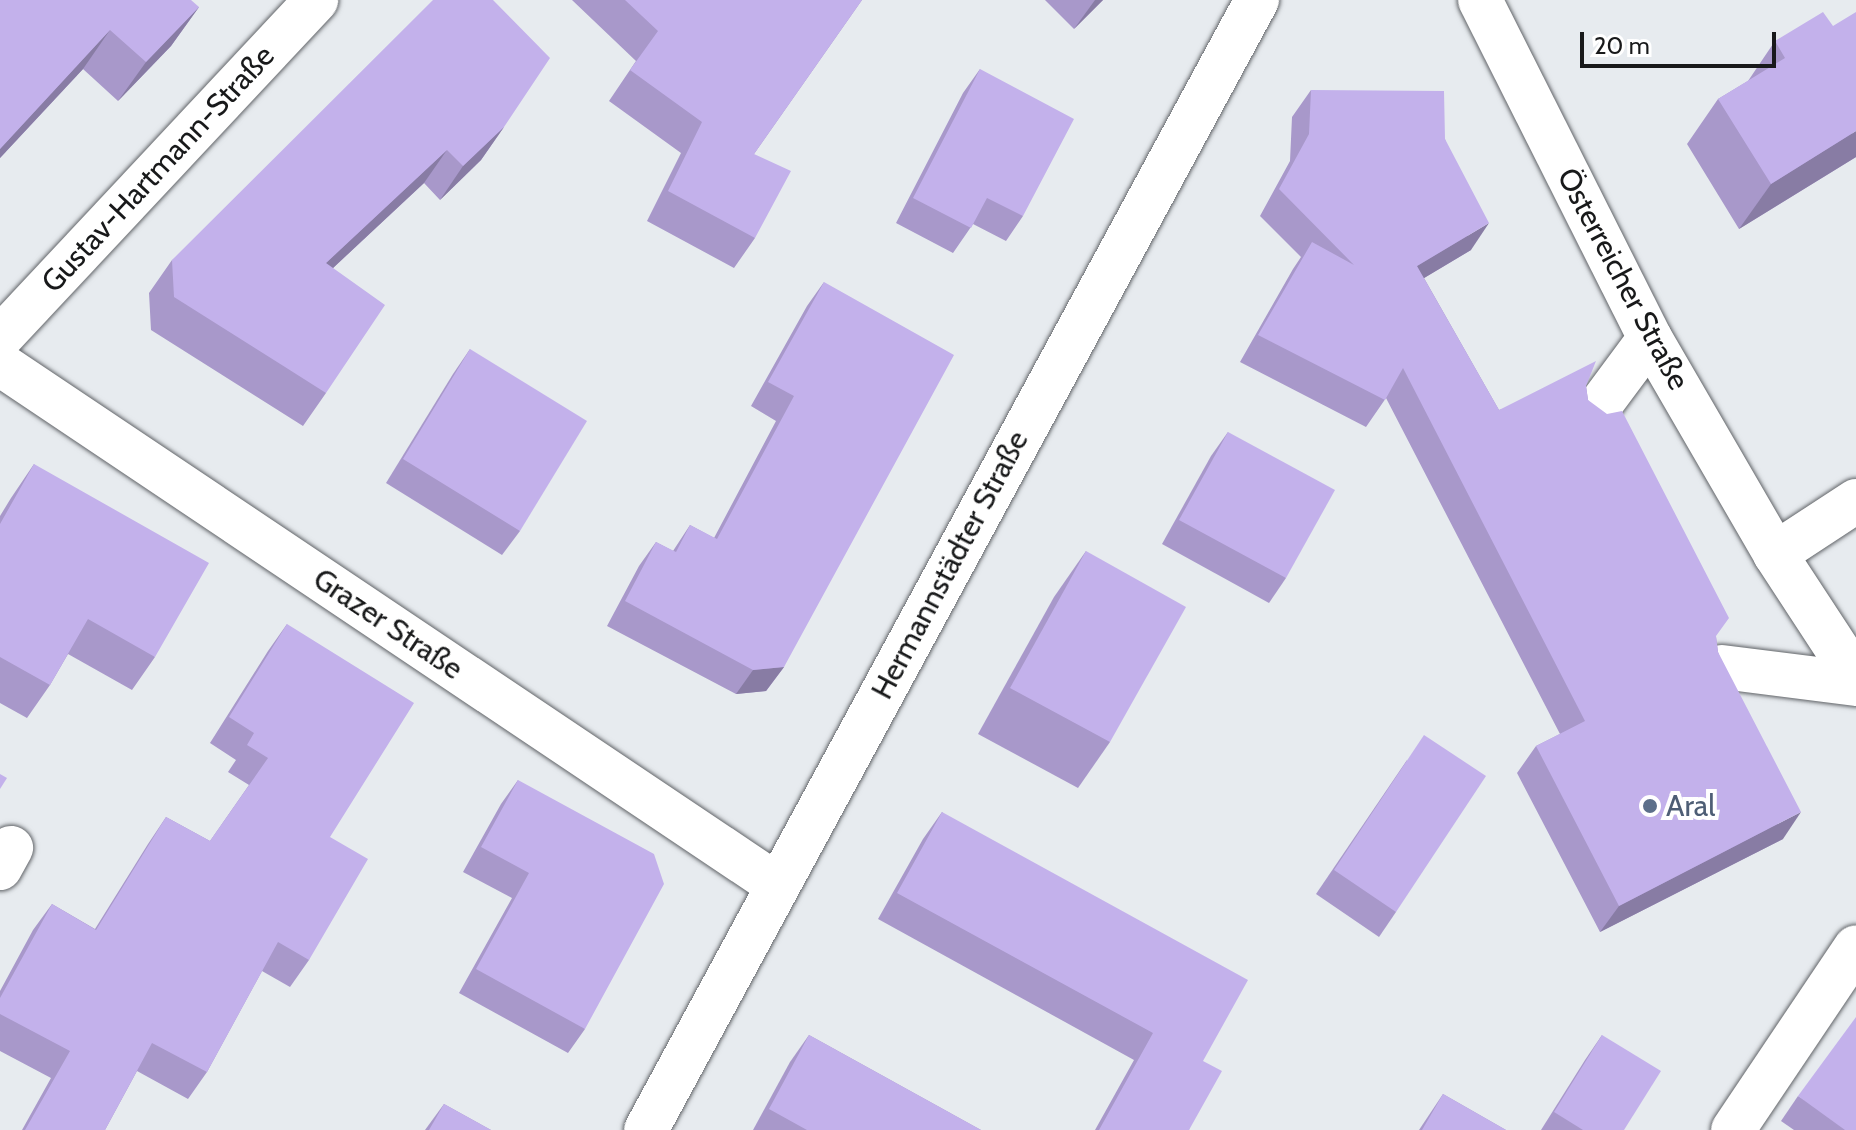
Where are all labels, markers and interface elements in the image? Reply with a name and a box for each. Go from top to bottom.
scale bar [1584,16,1780,66]
text: 20 m [1594,31,1650,60]
street label: Gustav-Hartmann-Straße [34,38,282,300]
street label: Österreicher Straße [1549,162,1697,396]
street label: Hermannstädter Straße [864,425,1036,705]
street label: Grazer Straße [306,561,470,687]
place label: Aral [1666,788,1715,824]
marker: Aral [1641,797,1659,815]

